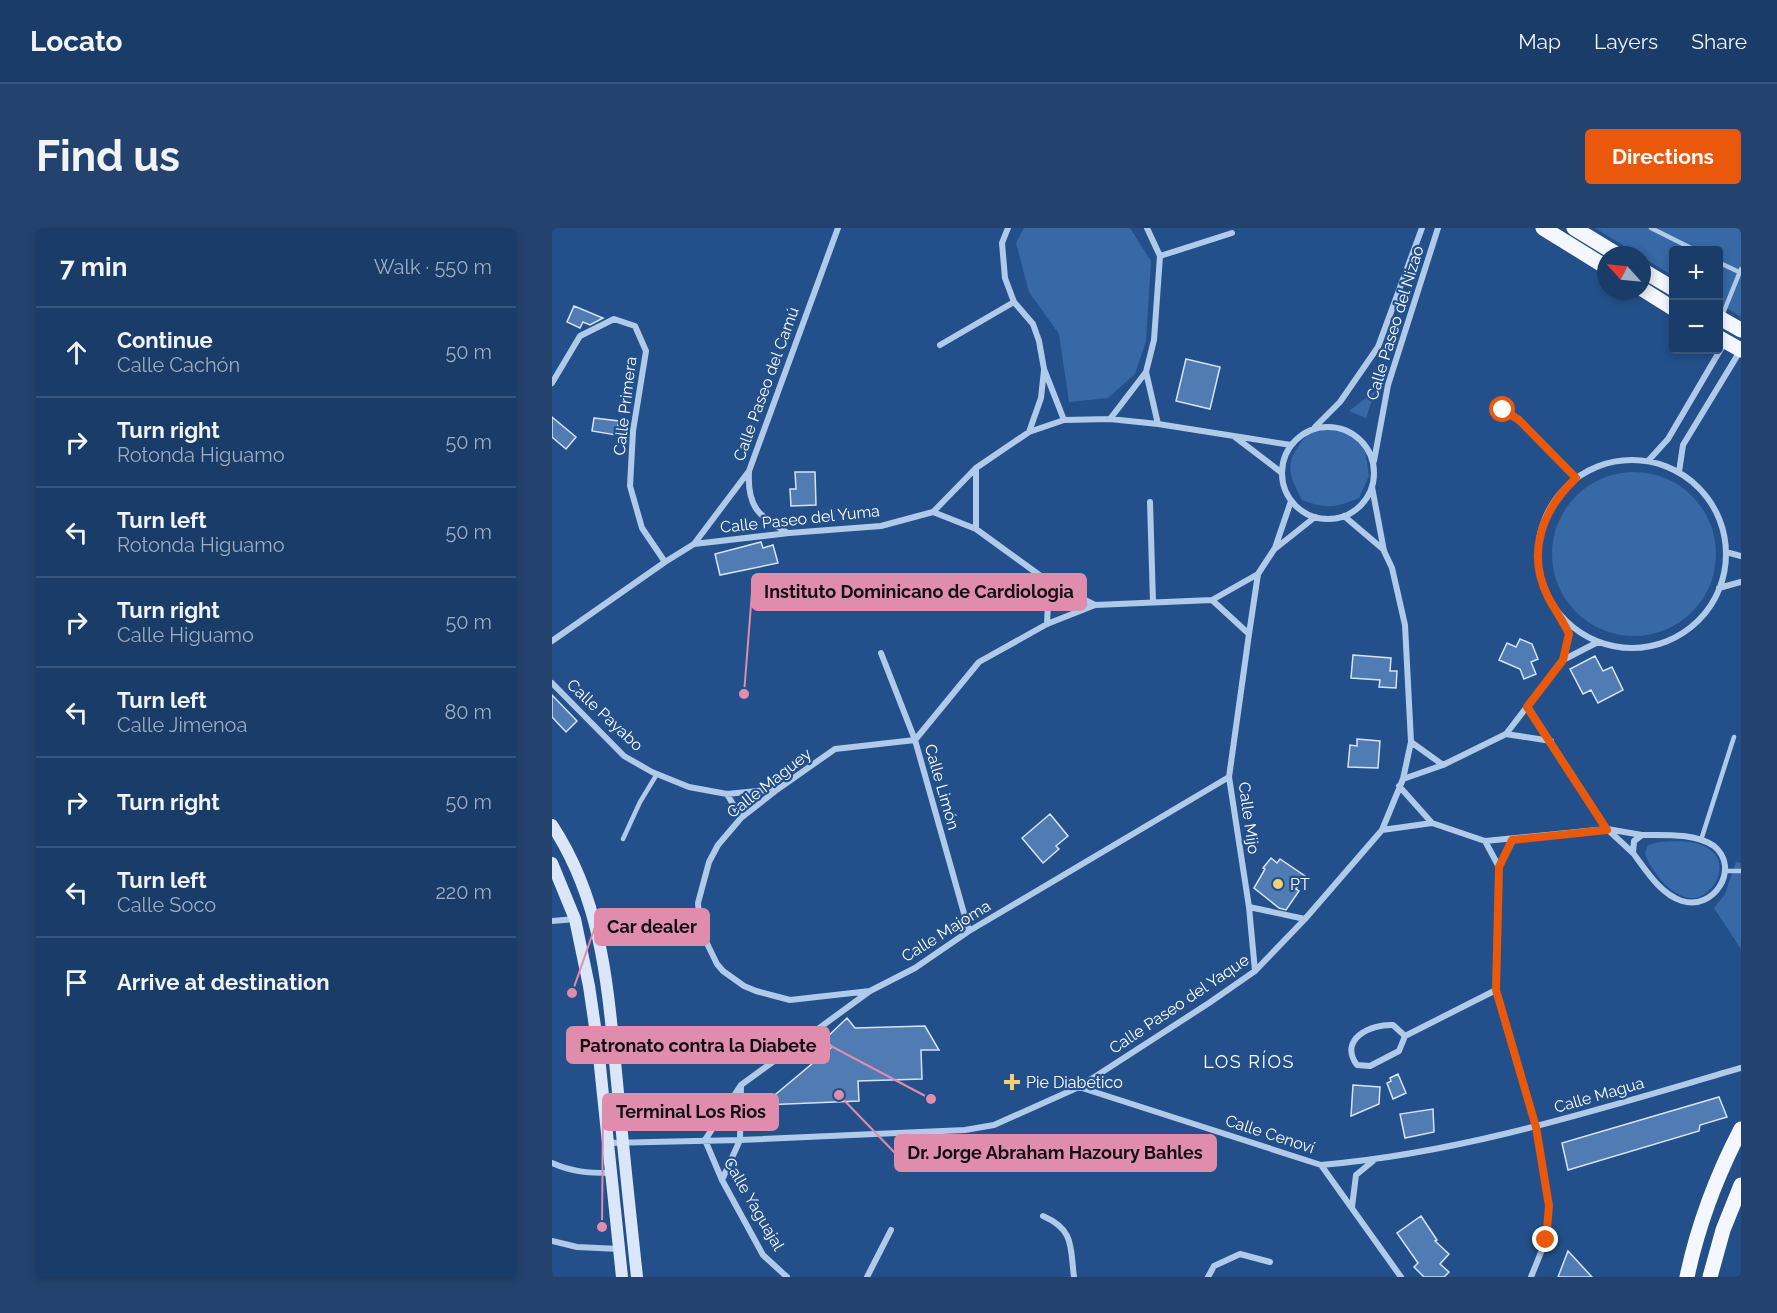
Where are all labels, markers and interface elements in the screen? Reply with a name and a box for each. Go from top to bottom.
text: Locato [30,25,122,58]
text: Map [1518,29,1561,54]
text: Layers [1594,29,1658,54]
text: Share [1691,29,1747,54]
button: Directions [1585,129,1741,184]
text: Find us [36,132,180,181]
street label: Calle Paseo del Nizao [1362,244,1428,402]
north arrow [1597,246,1651,300]
map controls [1669,246,1723,354]
button: + [1669,246,1723,300]
text: 7 min [60,252,127,282]
text: Walk · 550 m [374,255,492,279]
button: − [1669,300,1723,354]
street label: Calle Paseo del Camú [729,304,803,464]
text: Continue [117,327,213,353]
icon: ahead [60,336,93,369]
text: 50 m [445,340,492,364]
text: Calle Cachón [117,353,240,377]
street label: Calle Primera [610,356,640,456]
route start [1489,396,1515,422]
text: Turn right [117,417,220,443]
icon: right [60,426,93,459]
text: 50 m [445,430,492,454]
text: Rotonda Higuamo [117,443,285,467]
street label: Calle Paseo del Yuma [719,501,881,537]
text: Turn left [117,507,207,533]
icon: left [60,516,93,549]
text: 50 m [445,520,492,544]
text: Rotonda Higuamo [117,533,285,557]
callout: Instituto Dominicano de Cardiologia [752,574,1086,610]
text: Instituto Dominicano de Cardiologia [764,581,1074,602]
text: Turn right [117,597,220,623]
icon: right [60,606,93,639]
text: 50 m [445,610,492,634]
text: Calle Higuamo [117,623,254,647]
street label: Calle Payabo [563,675,647,755]
text: Turn left [117,687,207,713]
icon: left [60,696,93,729]
text: 80 m [444,700,492,724]
text: Calle Jimenoa [117,713,247,737]
street label: Calle Limón [921,742,963,832]
street label: Calle Maguey [723,744,815,822]
street label: Calle Mijo [1235,781,1263,855]
icon: right [60,786,93,819]
text: Turn right [117,789,220,815]
text: 50 m [445,790,492,814]
text: Turn left [117,867,207,893]
place label: PT [1290,875,1310,894]
icon: left [60,876,93,909]
marker: PT [1271,877,1285,891]
text: 220 m [435,880,492,904]
text: Calle Soco [117,893,216,917]
street label: Calle Majoma [898,896,994,966]
callout: Car dealer [595,909,709,945]
text: Car dealer [607,916,697,937]
street label: Calle Paseo del Yaque [1106,950,1252,1058]
icon: arrive [60,966,93,999]
text: Arrive at destination [117,969,330,995]
callout: Patronato contra la Diabete [567,1027,829,1063]
text: Patronato contra la Diabete [579,1035,817,1056]
district label: LOS RÍOS [1203,1050,1295,1072]
marker: Pie Diabetico [1003,1073,1021,1091]
place label: Pie Diabetico [1026,1073,1123,1092]
street label: Calle Magua [1552,1073,1646,1117]
callout: Terminal Los Rios [603,1094,778,1130]
text: Terminal Los Rios [616,1101,766,1122]
street label: Calle Cenoví [1223,1111,1318,1158]
callout: Dr. Jorge Abraham Hazoury Bahles [895,1135,1216,1171]
text: Dr. Jorge Abraham Hazoury Bahles [907,1142,1203,1163]
street label: Calle Yaguajal [720,1154,788,1254]
route end [1532,1226,1558,1252]

